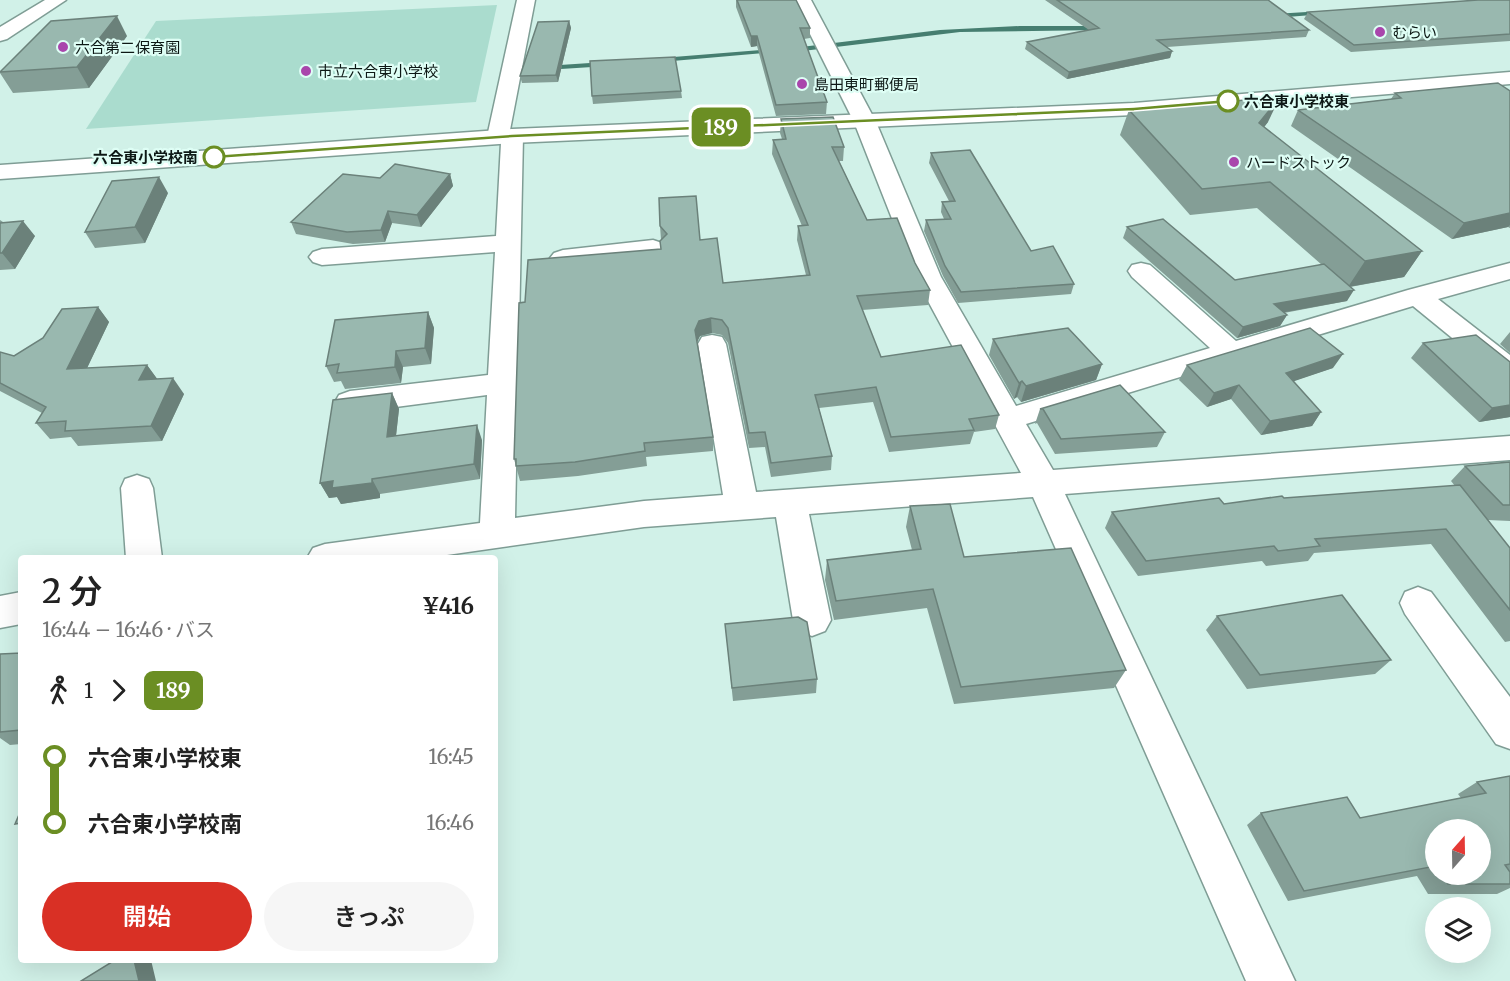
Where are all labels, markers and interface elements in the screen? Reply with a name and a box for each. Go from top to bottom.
place label: むらい [1392,23,1437,42]
marker: むらい [1373,25,1387,39]
place label: 六合第二保育園 [75,38,180,57]
marker: 六合第二保育園 [56,40,70,54]
place label: 市立六合東小学校 [318,62,438,81]
marker: 市立六合東小学校 [299,64,313,78]
place label: 島田東町郵便局 [814,75,919,94]
marker: 島田東町郵便局 [795,77,809,91]
marker: 六合東小学校東 [1217,90,1239,112]
place label: 六合東小学校東 [1244,92,1349,111]
line badge: 189 [686,108,756,146]
text: 189 [704,114,738,141]
marker: 六合東小学校南 [203,146,225,168]
place label: 六合東小学校南 [93,148,198,167]
place label: ハードストック [1246,153,1351,172]
marker: ハードストック [1227,155,1241,169]
text: 2 分 [42,571,102,612]
text: ¥416 [422,592,474,620]
text: 16:44 – 16:46 · バス [42,617,215,642]
icon: walk [42,674,75,707]
icon: forward [102,674,135,707]
text: 189 [156,677,191,704]
text: 1 [84,678,93,703]
text: 六合東小学校東 [88,744,242,772]
text: 16:45 [428,744,474,769]
text: 六合東小学校南 [88,810,242,838]
text: 16:46 [426,810,474,835]
north arrow [1425,819,1491,885]
map controls [1425,819,1491,963]
button: 開始 [42,882,252,951]
button: きっぷ [264,882,474,951]
button: layers [1425,897,1491,963]

